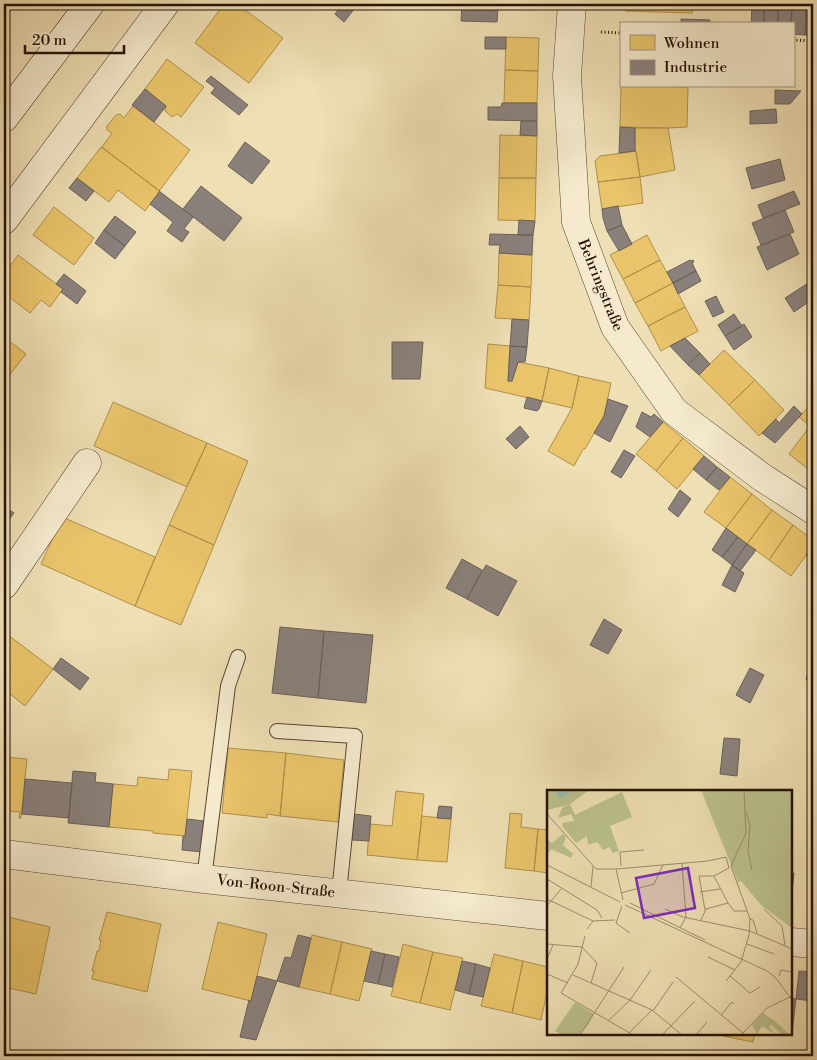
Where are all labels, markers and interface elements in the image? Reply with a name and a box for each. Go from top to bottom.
scale bar [25,22,124,54]
legend [620,22,794,88]
text: 20 m [32,31,67,50]
text: Wohnen [663,34,719,53]
text: Industrie [664,58,727,77]
street label: Behringstraße [573,235,628,334]
inset map [547,790,792,1035]
street label: Von-Roon-Straße [215,871,336,902]

